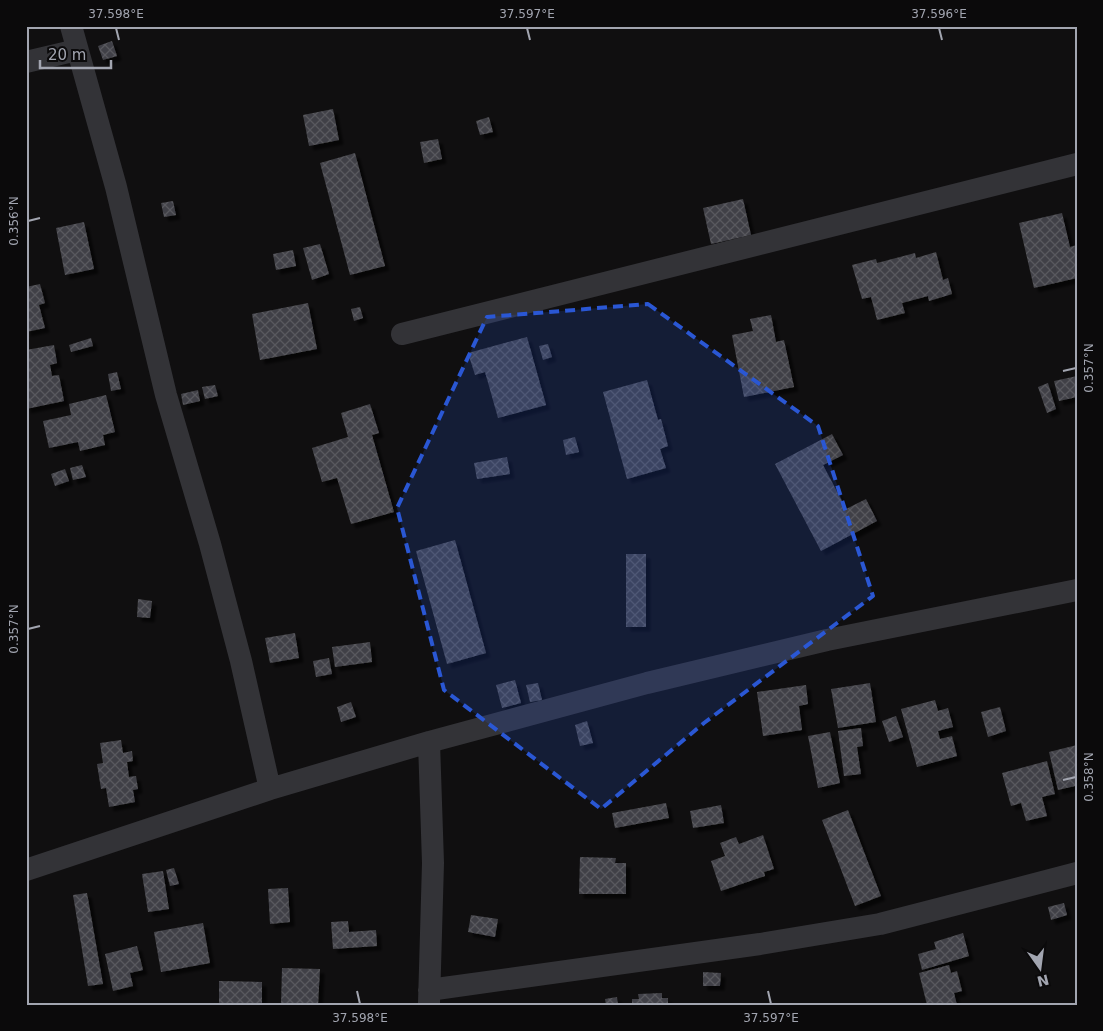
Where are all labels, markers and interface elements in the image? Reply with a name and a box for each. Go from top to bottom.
text: 37.598°E [88,7,144,21]
text: 37.597°E [499,7,555,21]
text: 37.596°E [911,7,967,21]
scale bar [40,38,111,70]
text: 20 m [48,46,86,64]
text: 0.356°N [7,196,21,246]
text: 0.357°N [1082,343,1096,393]
text: 0.357°N [7,604,21,654]
text: 0.358°N [1082,752,1096,802]
north arrow [1016,944,1066,994]
text: N [1036,971,1051,990]
text: 37.598°E [332,1011,388,1025]
text: 37.597°E [743,1011,799,1025]

